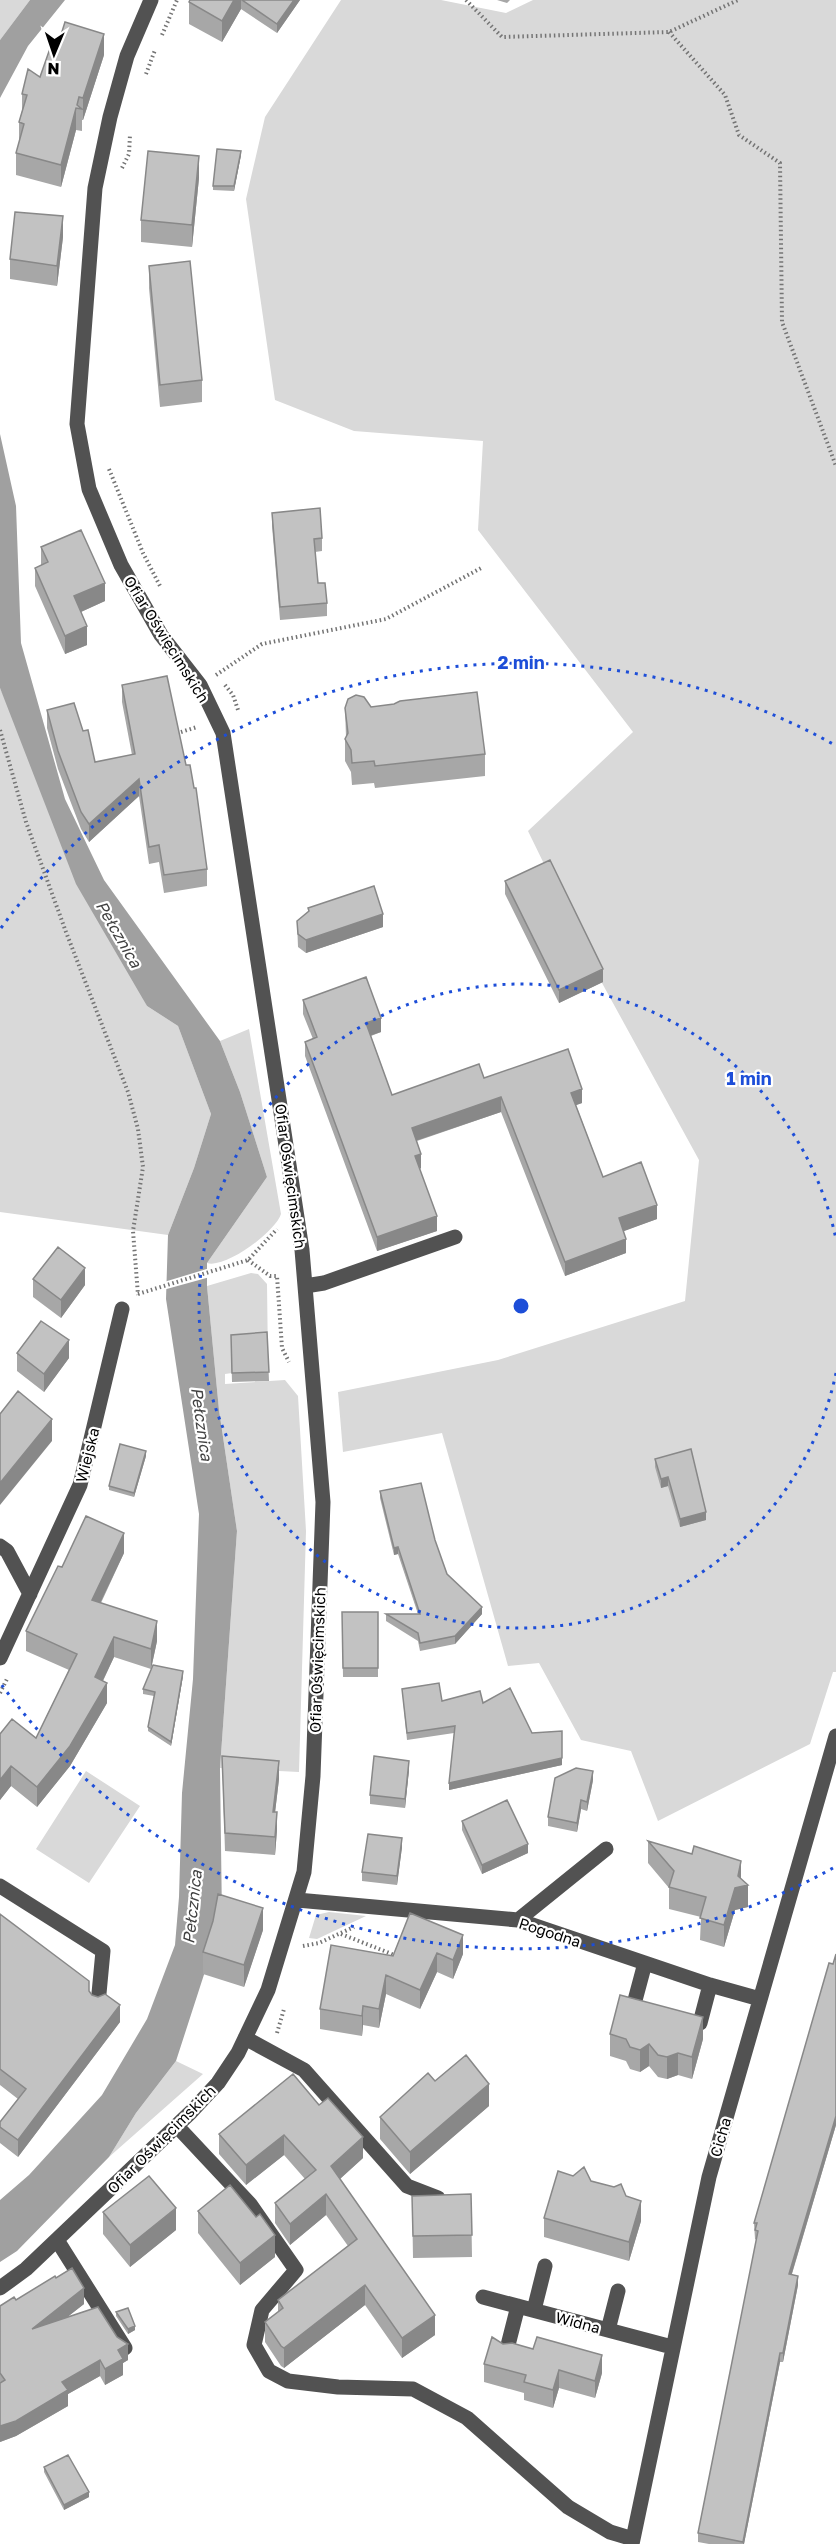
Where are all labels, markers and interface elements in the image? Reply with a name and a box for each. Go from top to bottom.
north arrow [24,24,84,84]
text: N [47,59,60,79]
street label: Ofiar Oświęcimskich [121,572,213,706]
text: 2 min [497,651,545,673]
water label: Pełcznica [92,897,147,972]
text: 1 min [726,1067,772,1089]
street label: Ofiar Oświęcimskich [272,1103,310,1249]
centre of rings [511,1296,531,1316]
water label: Pełcznica [187,1386,217,1463]
street label: Wiejska [72,1426,102,1484]
street label: Ofiar Oświęcimskich [305,1587,329,1733]
water label: Pełcznica [178,1868,206,1945]
street label: Pogodna [517,1914,583,1950]
street label: Ofiar Oświęcimskich [103,2081,219,2197]
street label: Cicha [706,2115,734,2159]
street label: Widna [554,2307,602,2337]

